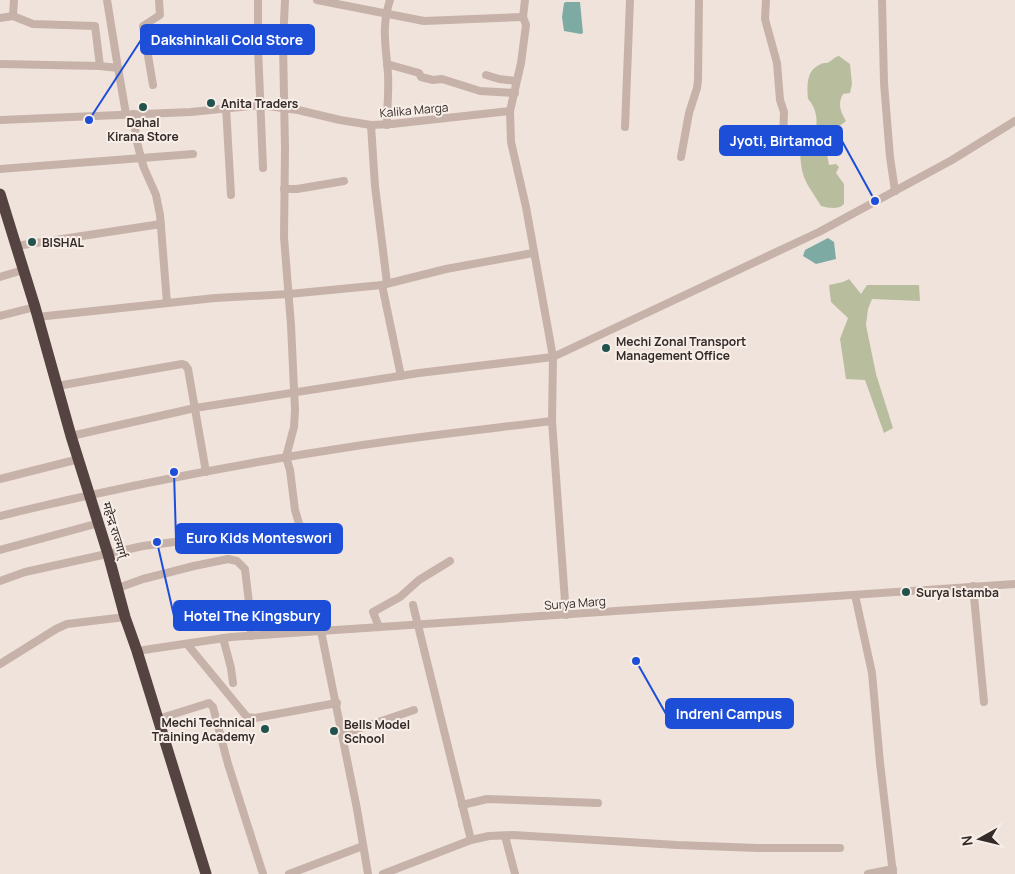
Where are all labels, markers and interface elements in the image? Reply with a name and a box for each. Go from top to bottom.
callout: Dakshinkali Cold Store [141,25,314,54]
text: Dakshinkali Cold Store [151,30,303,49]
place label: Anita Traders [221,95,299,112]
marker: Anita Traders [205,97,217,109]
street label: Kalika Marga [379,99,449,121]
marker: Dahal Kirana Store [137,101,149,113]
place label: Dahal Kirana Store [107,114,179,145]
callout: Jyoti, Birtamod [720,126,842,155]
text: Jyoti, Birtamod [730,131,832,150]
place label: BISHAL [42,234,85,251]
marker: BISHAL [26,236,38,248]
place label: Mechi Zonal Transport Management Office [616,333,746,364]
marker: Mechi Zonal Transport Management Office [600,342,612,354]
street label: महेन्द्र राज्मार्ग् [98,500,132,562]
callout: Euro Kids Monteswori [176,524,342,553]
text: Euro Kids Monteswori [186,528,332,547]
place label: Surya Istamba [916,584,999,601]
marker: Surya Istamba [900,586,912,598]
street label: Surya Marg [544,592,606,614]
callout: Hotel The Kingsbury [174,601,330,630]
text: Hotel The Kingsbury [184,606,320,625]
callout: Indreni Campus [666,699,793,728]
text: Indreni Campus [676,704,783,723]
place label: Mechi Technical Training Academy [152,714,255,745]
place label: Bells Model School [344,716,410,747]
marker: Mechi Technical Training Academy [259,723,271,735]
marker: Bells Model School [328,725,340,737]
north arrow [955,814,1005,864]
text: N [957,835,977,847]

